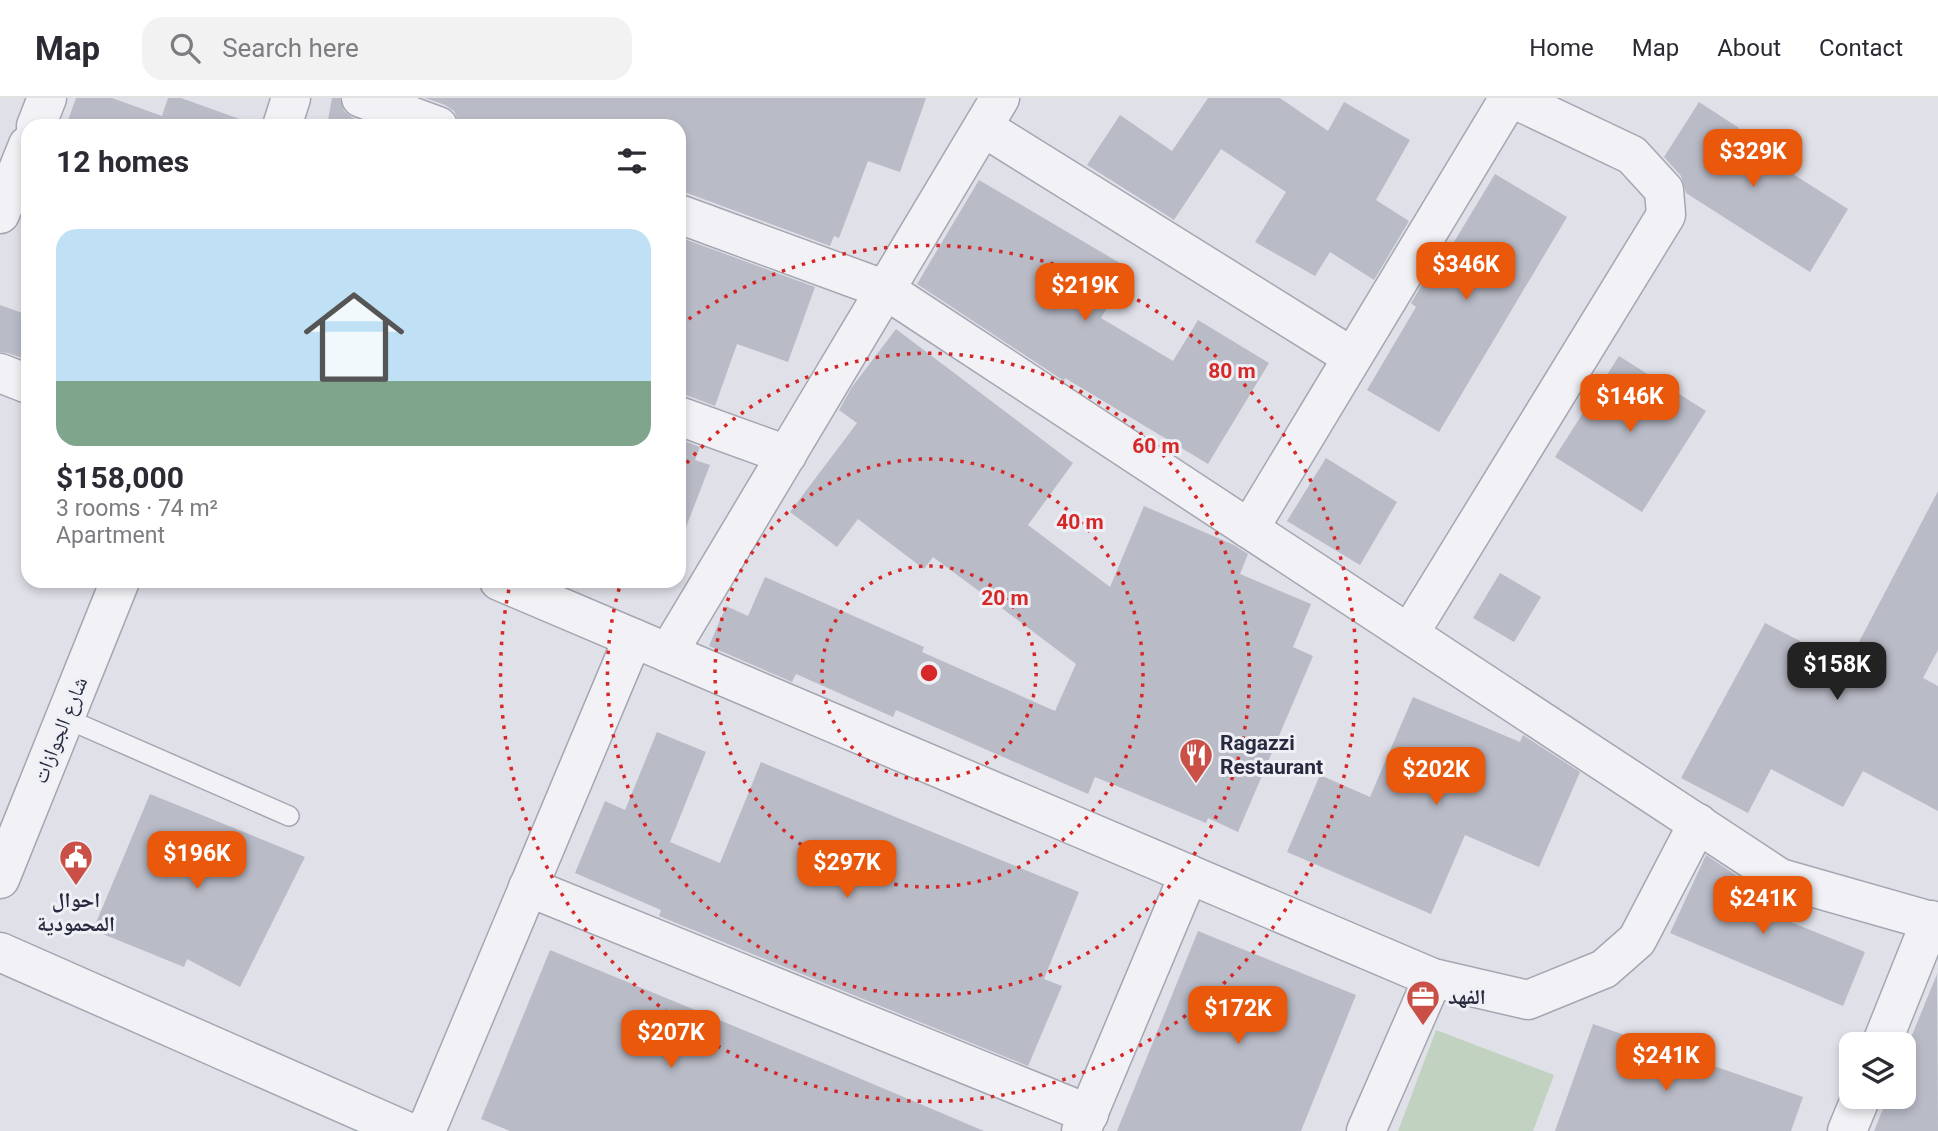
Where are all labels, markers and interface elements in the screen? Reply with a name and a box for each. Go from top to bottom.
search box [142,17,632,80]
text: Map [35,29,100,68]
icon: search [166,29,204,67]
text: Search here [222,33,359,63]
text: Home [1529,34,1594,62]
text: Map [1632,34,1679,62]
text: About [1717,34,1781,62]
text: Contact [1819,34,1903,62]
pin: $329K [1704,130,1802,189]
text: $329K [1719,138,1787,165]
icon: filters [613,142,651,180]
text: 12 homes [56,144,189,179]
pin: $346K [1417,242,1515,302]
text: $346K [1432,251,1500,278]
pin: $219K [1036,264,1134,323]
text: $219K [1051,272,1119,299]
icon: home [291,274,417,400]
text: 80 m [1208,359,1256,383]
pin: $146K [1581,374,1679,434]
text: $146K [1596,383,1664,410]
text: 60 m [1132,434,1180,458]
text: $158,000 [56,460,184,495]
text: 3 rooms · 74 m² [56,495,218,522]
text: 40 m [1056,510,1104,534]
text: Apartment [56,522,165,549]
text: 20 m [981,586,1029,610]
pin: $158K [1788,642,1886,702]
text: $158K [1803,651,1871,678]
centre of rings [917,661,941,685]
street label: شارع الجوازات [28,673,93,787]
place label: Ragazzi Restaurant [1220,731,1323,779]
restaurant icon: Ragazzi Restaurant [1177,736,1215,785]
pin: $202K [1387,748,1485,807]
text: $202K [1402,756,1470,783]
pin: $196K [148,832,246,891]
public building icon: احوال المحمودية [57,838,95,887]
text: $196K [163,840,231,867]
pin: $297K [798,840,896,900]
text: $297K [813,849,881,876]
pin: $241K [1714,876,1812,936]
text: $241K [1729,885,1797,912]
place label: احوال المحمودية [37,888,115,936]
office icon: الفهد [1404,978,1442,1027]
place label: الفهد [1448,985,1486,1009]
pin: $172K [1189,986,1287,1046]
text: $172K [1204,995,1272,1022]
pin: $207K [622,1010,720,1070]
text: $207K [637,1019,705,1046]
map controls [1839,1032,1916,1109]
button: layers [1839,1032,1916,1109]
pin: $241K [1617,1034,1715,1093]
text: $241K [1632,1042,1700,1069]

